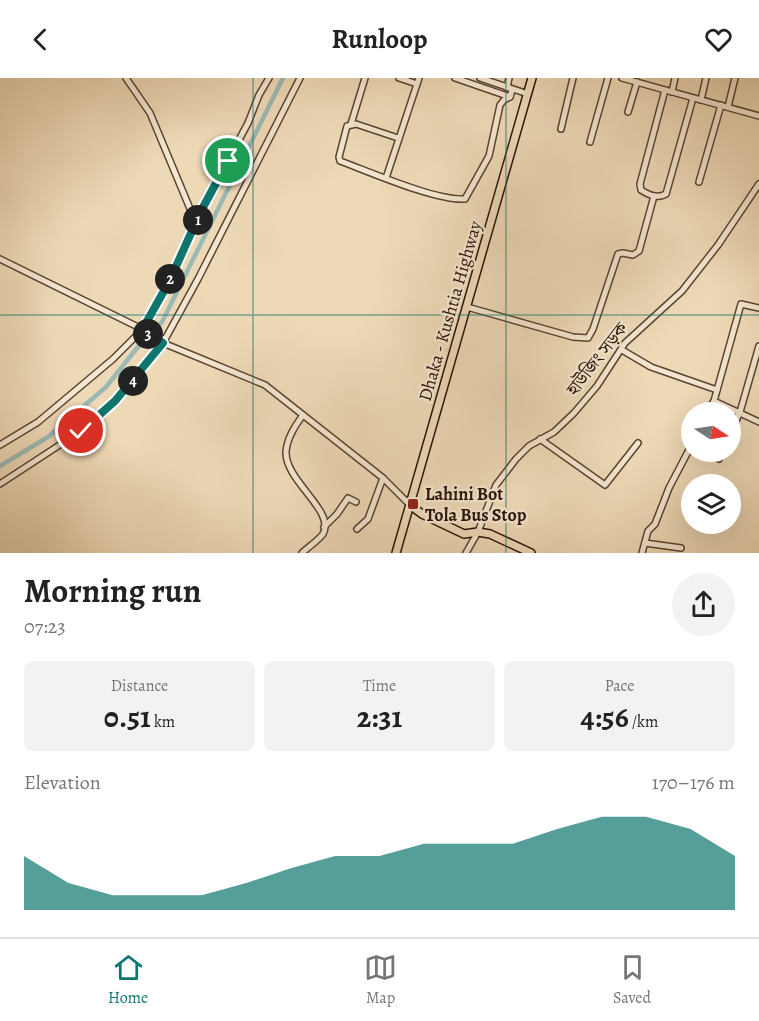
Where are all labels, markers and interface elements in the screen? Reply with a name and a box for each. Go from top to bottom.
text: Runloop [331,21,428,57]
icon: back [24,23,57,56]
icon: heart [702,23,735,56]
pin [202,135,253,186]
icon: arrive [211,144,244,177]
pin: 1 [183,205,213,235]
text: 1 [195,209,201,231]
street label: Dhaka - Kushtia Highway [413,217,488,404]
pin: 2 [155,264,185,294]
text: 2 [166,268,174,290]
street label: হাউজিং সড়ক [560,316,634,401]
pin: 3 [133,319,163,349]
text: 3 [145,323,151,345]
pin: 4 [118,366,148,396]
text: 4 [129,370,137,392]
north arrow [681,402,741,462]
map controls [681,402,741,534]
pin [55,405,106,456]
icon: check [64,414,97,447]
button: layers [681,474,741,534]
place label: Lahini Bot Tola Bus Stop [425,482,527,527]
marker: Lahini Bot Tola Bus Stop [406,497,420,511]
text: Morning run [24,568,201,613]
button: share [672,573,735,636]
text: 07:23 [24,613,66,640]
text: Distance [111,675,168,697]
text: Time [363,675,396,697]
text: Pace [605,675,634,697]
text: 0.51 [104,697,151,737]
text: 2:31 [357,697,402,737]
text: 4:56 [581,697,629,737]
text: km [151,711,175,733]
text: /km [629,711,658,733]
text: Elevation [24,769,101,796]
text: 170–176 m [652,769,735,796]
tab: Home [108,951,148,1009]
tab: Map [364,951,397,1009]
tab: Saved [613,951,651,1009]

